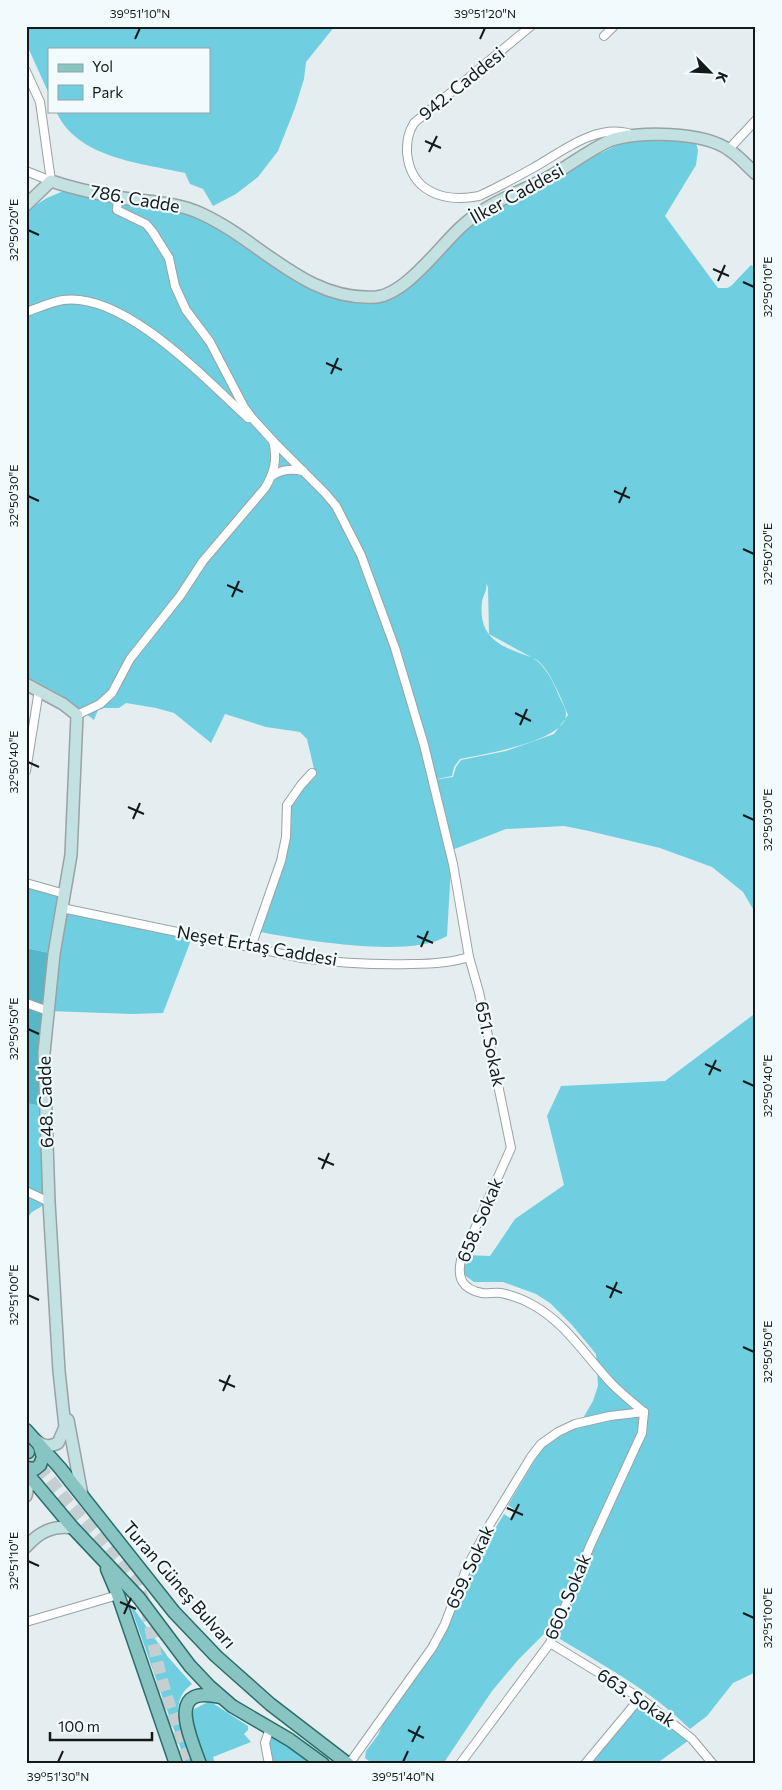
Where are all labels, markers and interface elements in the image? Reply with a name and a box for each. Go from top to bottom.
text: 39°51'10"N [110,6,170,20]
text: 39°51'20"N [454,6,516,20]
street label: 942. Caddesi [414,42,509,124]
legend [48,48,210,112]
north arrow [684,48,734,98]
text: Yol [92,57,113,75]
text: K [712,70,732,86]
text: Park [92,83,123,101]
street label: İlker Caddesi [466,158,567,228]
street label: 786. Cadde [89,179,182,217]
text: 32°50'20"E [6,199,20,261]
text: 32°50'10"E [760,257,774,317]
text: 32°50'30"E [6,465,20,527]
text: 32°50'20"E [760,523,774,585]
text: 32°50'40"E [6,731,20,793]
text: 32°50'30"E [760,789,774,851]
street label: Neşet Ertaş Caddesi [175,920,339,970]
text: 32°50'50"E [6,998,20,1060]
street label: 651. Sokak [471,999,511,1089]
text: 32°50'40"E [760,1055,774,1117]
street label: 648. Cadde [32,1056,58,1148]
street label: 658. Sokak [451,1174,507,1265]
text: 32°51'00"E [6,1265,20,1325]
text: 32°50'50"E [760,1321,774,1383]
street label: Turan Güneş Bulvarı [118,1516,241,1653]
street label: 659. Sokak [440,1521,498,1612]
text: 32°51'10"E [6,1532,20,1590]
street label: 660. Sokak [539,1550,595,1643]
text: 32°51'00"E [760,1588,774,1648]
street label: 663. Sokak [593,1663,680,1732]
scale bar [50,1710,152,1742]
text: 100 m [58,1717,100,1735]
text: 39°51'30"N [27,1769,89,1783]
text: 39°51'40"N [372,1769,434,1783]

